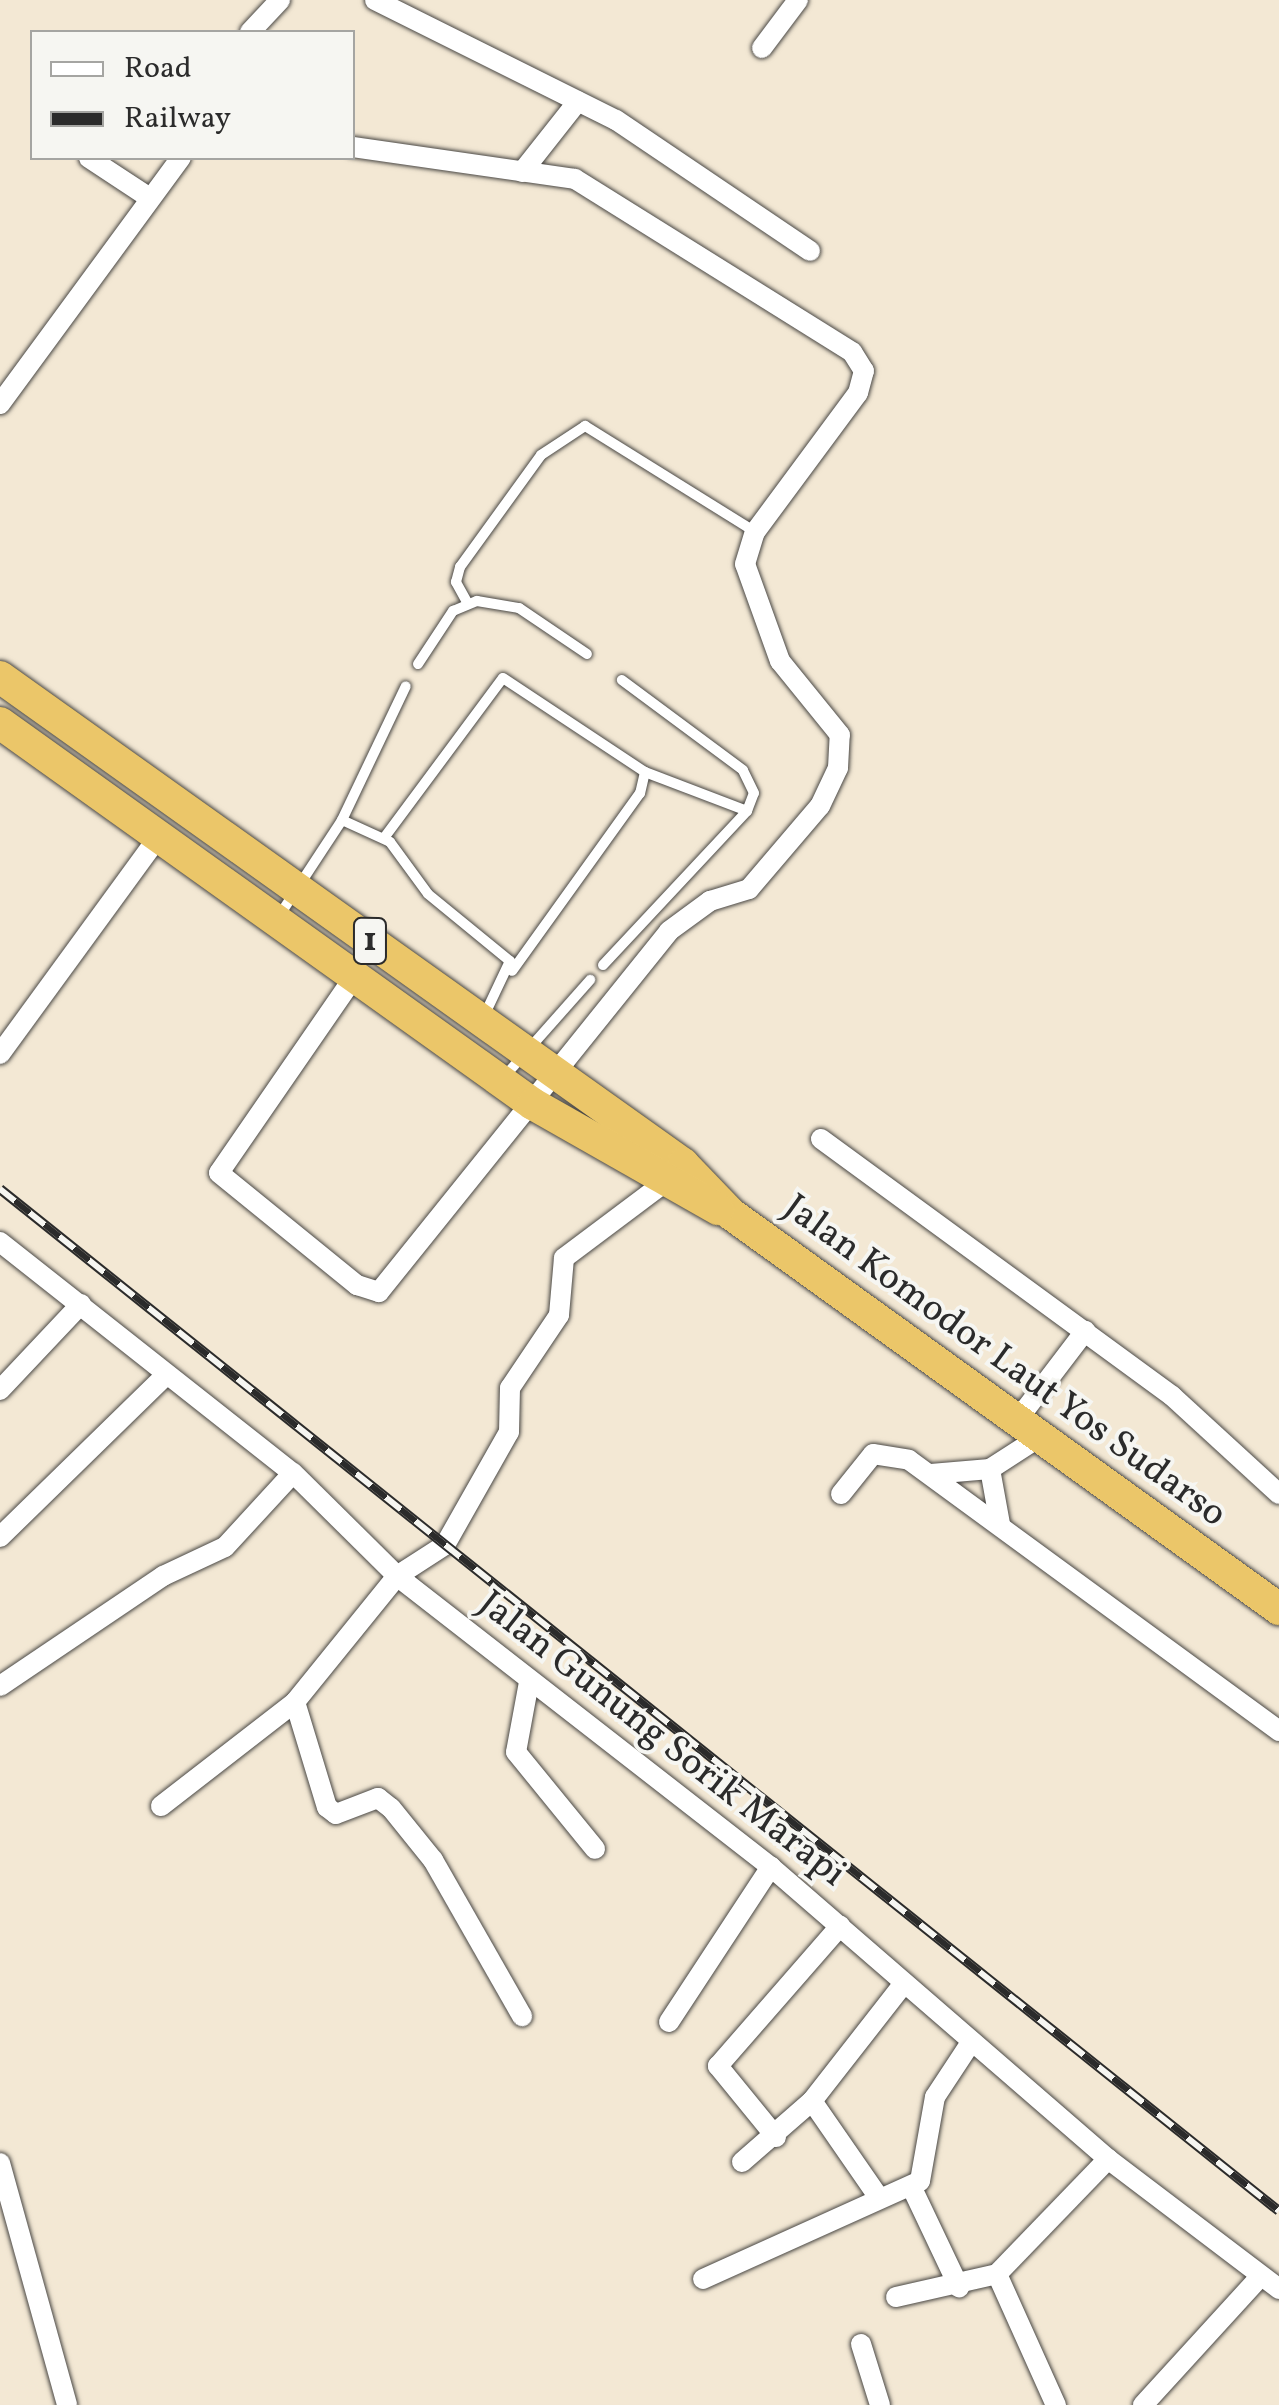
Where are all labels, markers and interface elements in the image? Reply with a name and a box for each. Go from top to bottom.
legend [30,30,355,160]
text: Road [124,48,192,90]
text: Railway [124,98,231,140]
road number: 1 [352,911,388,971]
street label: Jalan Komodor Laut Yos Sudarso [773,1185,1235,1539]
street label: Jalan Gunung Sorik Marapi [468,1582,854,1898]

